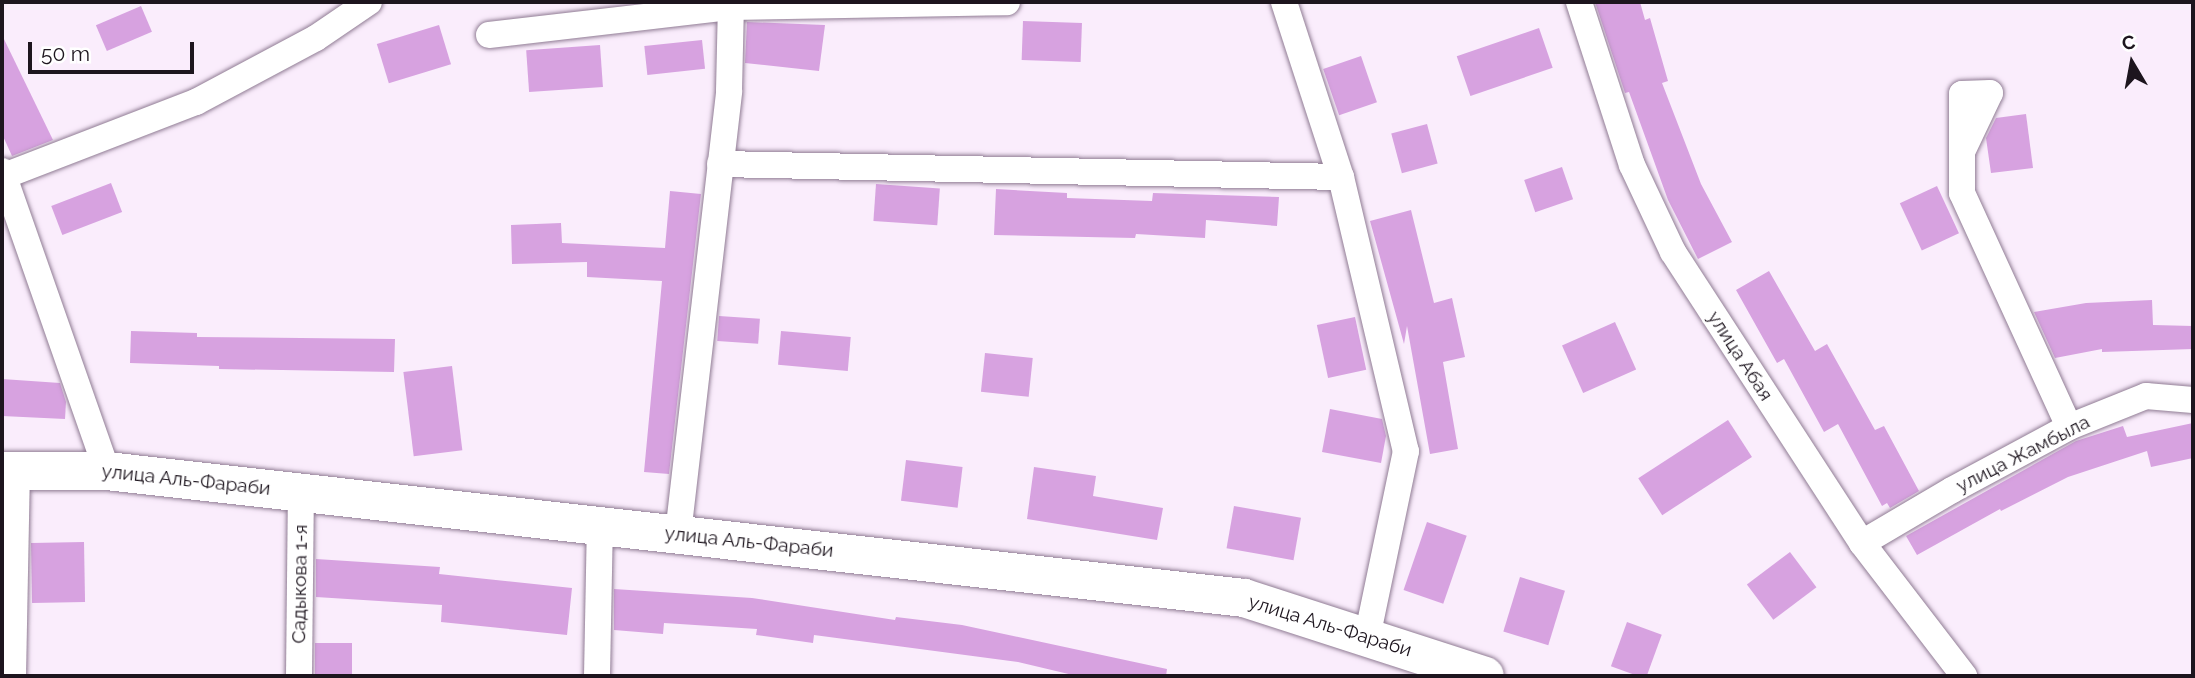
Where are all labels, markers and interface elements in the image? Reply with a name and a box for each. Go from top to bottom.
scale bar [32,28,198,72]
north arrow [2097,28,2167,98]
text: С [2120,30,2137,54]
text: 50 m [41,41,90,66]
street label: улица Абая [1702,307,1778,405]
street label: улица Жамбыла [1953,411,2093,497]
street label: улица Аль-Фараби [100,460,272,500]
street label: улица Аль-Фараби [663,522,835,562]
street label: Садыкова 1-я [288,524,312,644]
street label: улица Аль-Фараби [1245,590,1415,662]

